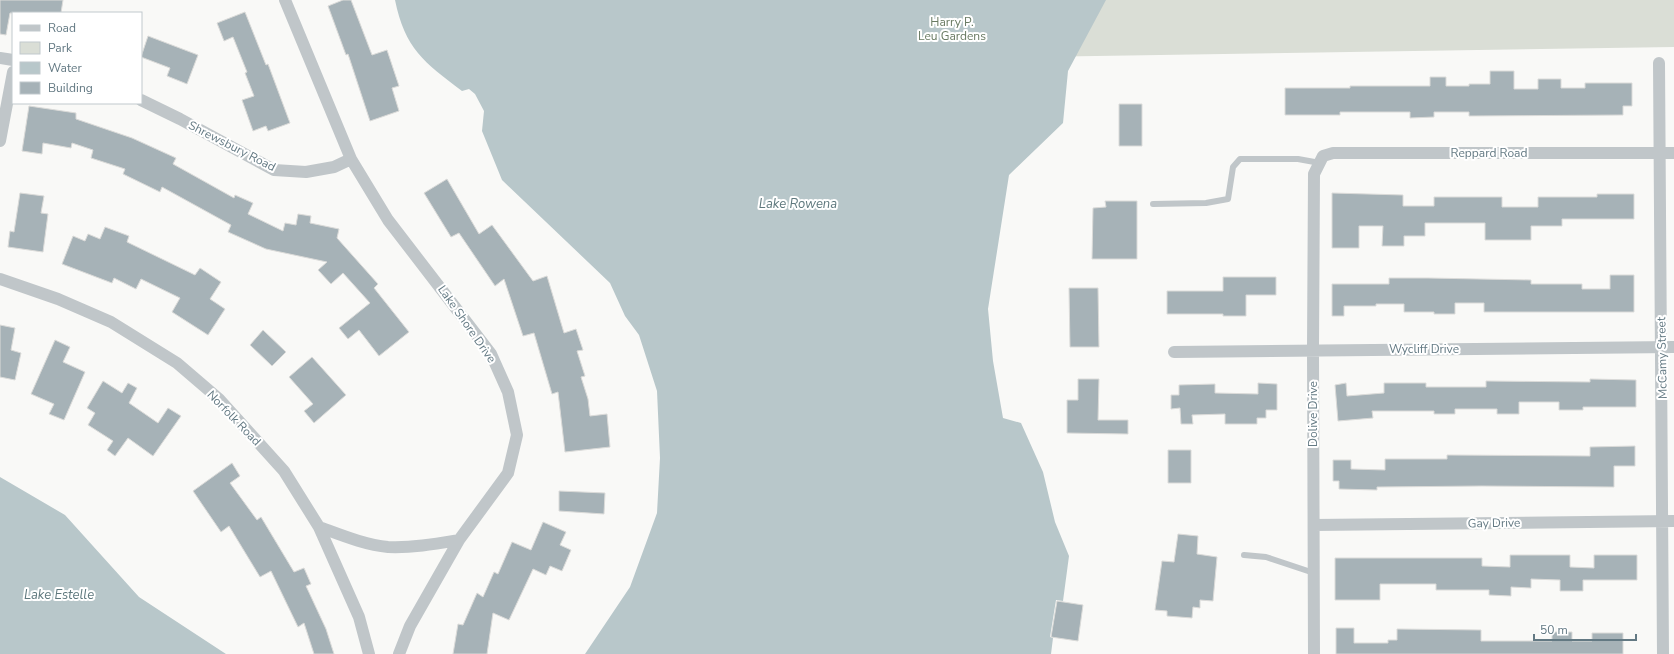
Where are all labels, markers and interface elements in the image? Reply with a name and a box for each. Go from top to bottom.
legend [12,12,142,104]
park label: Harry P. Leu Gardens [918,14,986,44]
text: Road [48,20,76,36]
text: Park [48,40,73,56]
text: Water [48,60,82,76]
text: Building [48,80,93,96]
street label: Shrewsbury Road [186,117,278,175]
street label: Reppard Road [1451,145,1527,161]
water label: Lake Rowena [759,195,837,213]
street label: Lake Shore Drive [434,282,500,366]
street label: McCamy Street [1653,316,1671,399]
street label: Wycliff Drive [1389,341,1459,357]
street label: Dolive Drive [1305,381,1321,447]
street label: Norfolk Road [204,387,264,449]
street label: Gay Drive [1467,515,1521,531]
water label: Lake Estelle [24,586,94,604]
scale bar [1534,616,1636,642]
text: 50 m [1540,622,1568,638]

